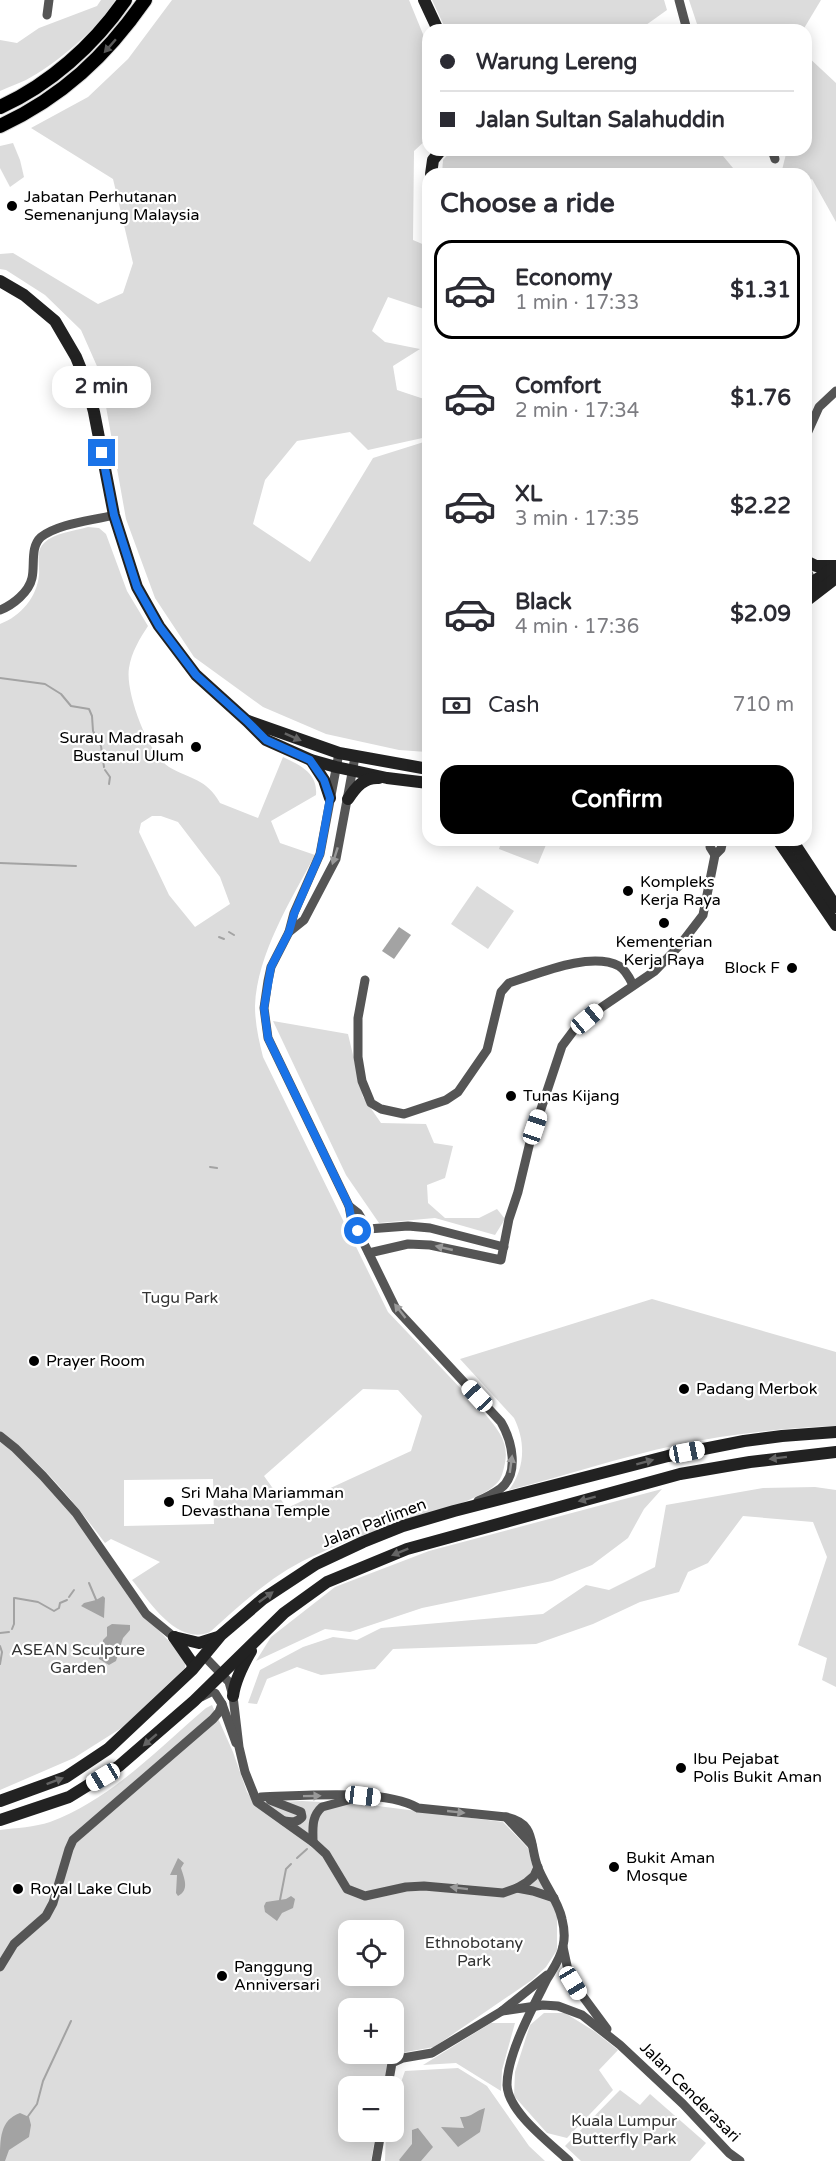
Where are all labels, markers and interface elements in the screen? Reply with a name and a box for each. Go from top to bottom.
one-way arrow [104,38,117,53]
text: Warung Lereng [476,49,638,75]
text: Jalan Sultan Salahuddin [476,107,725,133]
place label: Jabatan Perhutanan Semenanjung Malaysia [24,187,199,225]
text: Choose a ride [440,187,615,220]
marker: Jabatan Perhutanan Semenanjung Malaysia [5,199,19,213]
icon: car [443,263,497,317]
text: Economy [515,265,612,291]
text: $1.31 [730,277,791,303]
text: 1 min · 17:33 [515,291,639,315]
callout: 2 min [52,366,152,408]
icon: car [443,371,497,425]
text: Comfort [515,373,601,399]
text: 2 min [75,375,128,399]
text: $1.76 [730,385,791,411]
text: 2 min · 17:34 [515,399,639,423]
route end [88,439,115,466]
icon: car [443,479,497,533]
text: XL [515,481,542,507]
text: $2.22 [730,493,791,519]
text: 3 min · 17:35 [515,507,639,531]
icon: car [443,587,497,641]
text: Black [515,589,572,615]
text: $2.09 [730,601,791,627]
text: 4 min · 17:36 [515,615,639,639]
icon: cash [440,689,473,722]
text: Cash [488,692,540,718]
text: 710 m [733,693,794,717]
place label: Surau Madrasah Bustanul Ulum [60,728,184,766]
one-way arrow [284,733,302,742]
marker: Surau Madrasah Bustanul Ulum [189,740,203,754]
button: Confirm [440,765,794,834]
one-way arrow [330,847,339,865]
place label: Kompleks Kerja Raya [640,872,721,910]
marker: Kompleks Kerja Raya [621,884,635,898]
marker: Kementerian Kerja Raya [657,916,671,930]
place label: Kementerian Kerja Raya [616,932,712,970]
place label: Block F [724,958,780,978]
marker: Block F [785,961,799,975]
car [567,1001,607,1037]
place label: Tunas Kijang [523,1086,620,1106]
marker: Tunas Kijang [504,1089,518,1103]
car [521,1107,549,1147]
route start [344,1217,371,1244]
one-way arrow [434,1243,453,1252]
park label: Tugu Park [142,1288,219,1308]
one-way arrow [393,1303,406,1319]
place label: Prayer Room [46,1351,145,1371]
marker: Prayer Room [27,1354,41,1368]
car [458,1377,496,1415]
place label: Padang Merbok [696,1379,818,1399]
marker: Padang Merbok [677,1382,691,1396]
car [668,1440,706,1464]
one-way arrow [768,1454,787,1463]
one-way arrow [506,1455,515,1474]
one-way arrow [636,1457,654,1466]
place label: Sri Maha Mariamman Devasthana Temple [181,1483,344,1521]
street label: Jalan Parlimen [319,1494,429,1552]
marker: Sri Maha Mariamman Devasthana Temple [162,1495,176,1509]
one-way arrow [578,1495,597,1505]
one-way arrow [390,1547,408,1557]
one-way arrow [259,1592,274,1604]
park label: ASEAN Sculpture Garden [11,1640,145,1678]
one-way arrow [143,1733,158,1746]
place label: Ibu Pejabat Polis Bukit Aman [693,1749,822,1787]
car [83,1760,123,1794]
marker: Ibu Pejabat Polis Bukit Aman [674,1761,688,1775]
one-way arrow [46,1776,64,1785]
car [344,1785,382,1807]
one-way arrow [302,1791,321,1801]
one-way arrow [446,1807,465,1817]
place label: Bukit Aman Mosque [626,1848,715,1886]
marker: Bukit Aman Mosque [607,1860,621,1874]
place label: Royal Lake Club [30,1879,152,1899]
marker: Royal Lake Club [11,1882,25,1896]
one-way arrow [450,1884,469,1893]
map controls [338,1920,404,2142]
button: locate [338,1920,404,1986]
park label: Ethnobotany Park [425,1933,524,1971]
place label: Panggung Anniversari [234,1957,320,1995]
car [556,1963,590,2003]
marker: Panggung Anniversari [215,1969,229,1983]
button: + [338,1998,404,2064]
street label: Jalan Cenderasari [636,2038,744,2146]
button: − [338,2076,404,2142]
park label: Kuala Lumpur Butterfly Park [571,2111,678,2149]

